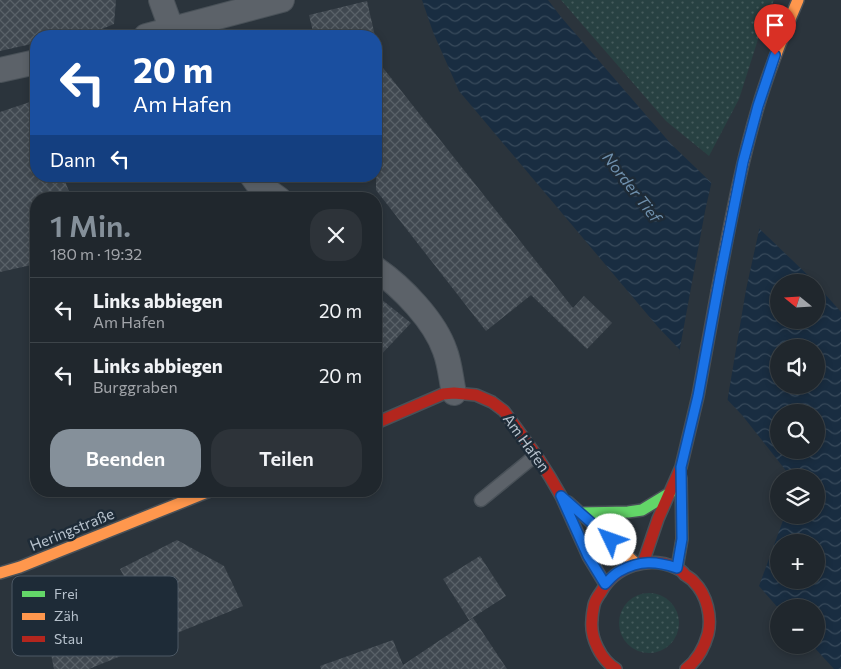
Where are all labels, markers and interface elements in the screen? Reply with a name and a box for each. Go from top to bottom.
pin [754,4,796,55]
icon: arrive [761,11,789,39]
text: 20 m [133,47,213,90]
icon: left [50,50,115,115]
text: Am Hafen [133,90,232,117]
icon: left [106,145,134,173]
text: Dann [50,148,96,171]
water label: Norder Tief [599,148,667,227]
text: 1 Min. [50,206,131,243]
button: close [310,209,362,261]
text: 180 m · 19:32 [50,244,142,263]
north arrow [770,274,825,329]
map controls [770,274,825,654]
text: Links abbiegen [93,289,223,312]
icon: left [50,296,78,324]
text: 20 m [319,299,362,322]
text: Am Hafen [93,312,165,331]
button: sound [770,339,825,394]
text: Links abbiegen [93,354,223,377]
icon: left [50,361,78,389]
text: 20 m [319,364,362,387]
text: Burggraben [93,377,178,396]
button: search [770,404,825,459]
street label: Am Hafen [500,410,554,475]
button: Beenden [50,429,201,487]
button: Teilen [211,429,362,487]
button: layers [770,469,825,524]
street label: Heringstraße [27,504,116,554]
position arrow [584,513,636,565]
button: + [770,534,825,589]
legend [12,576,178,656]
text: Frei [54,585,78,602]
button: − [770,599,825,654]
text: Zäh [54,607,79,624]
text: Stau [54,630,83,647]

